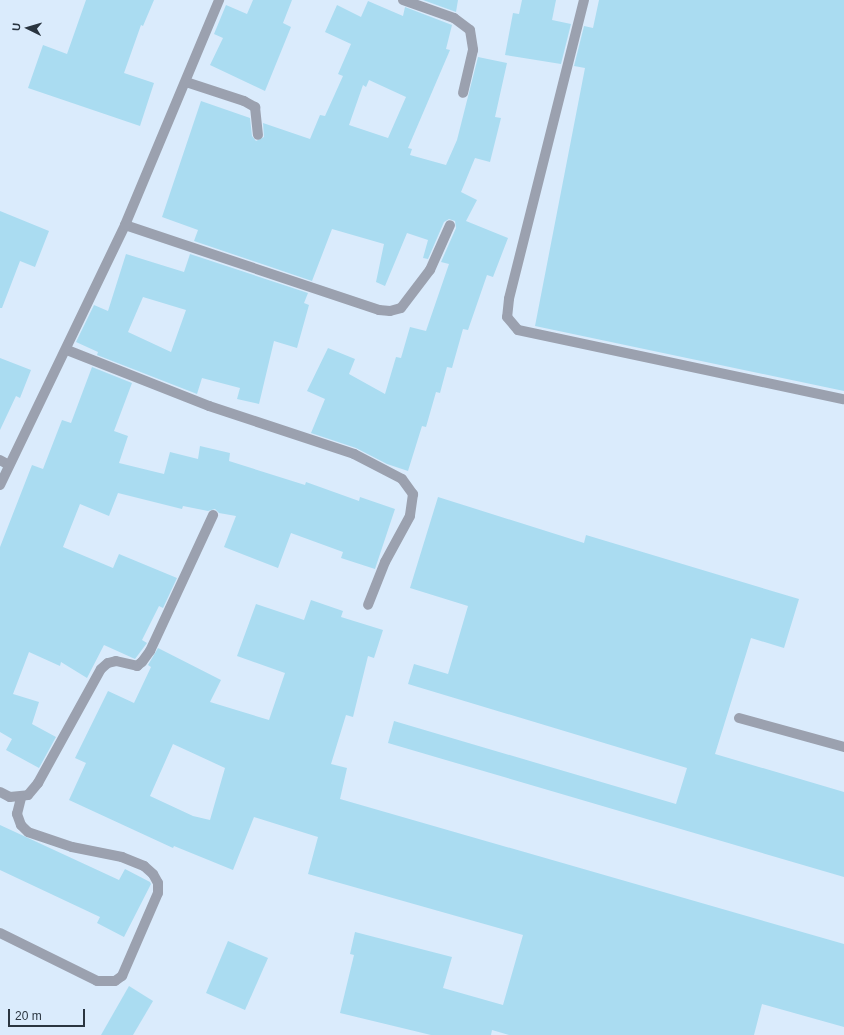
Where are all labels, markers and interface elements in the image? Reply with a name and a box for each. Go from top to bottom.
north arrow [8,8,48,48]
text: U [10,22,22,31]
scale bar [10,1001,87,1027]
text: 20 m [15,1009,42,1023]

